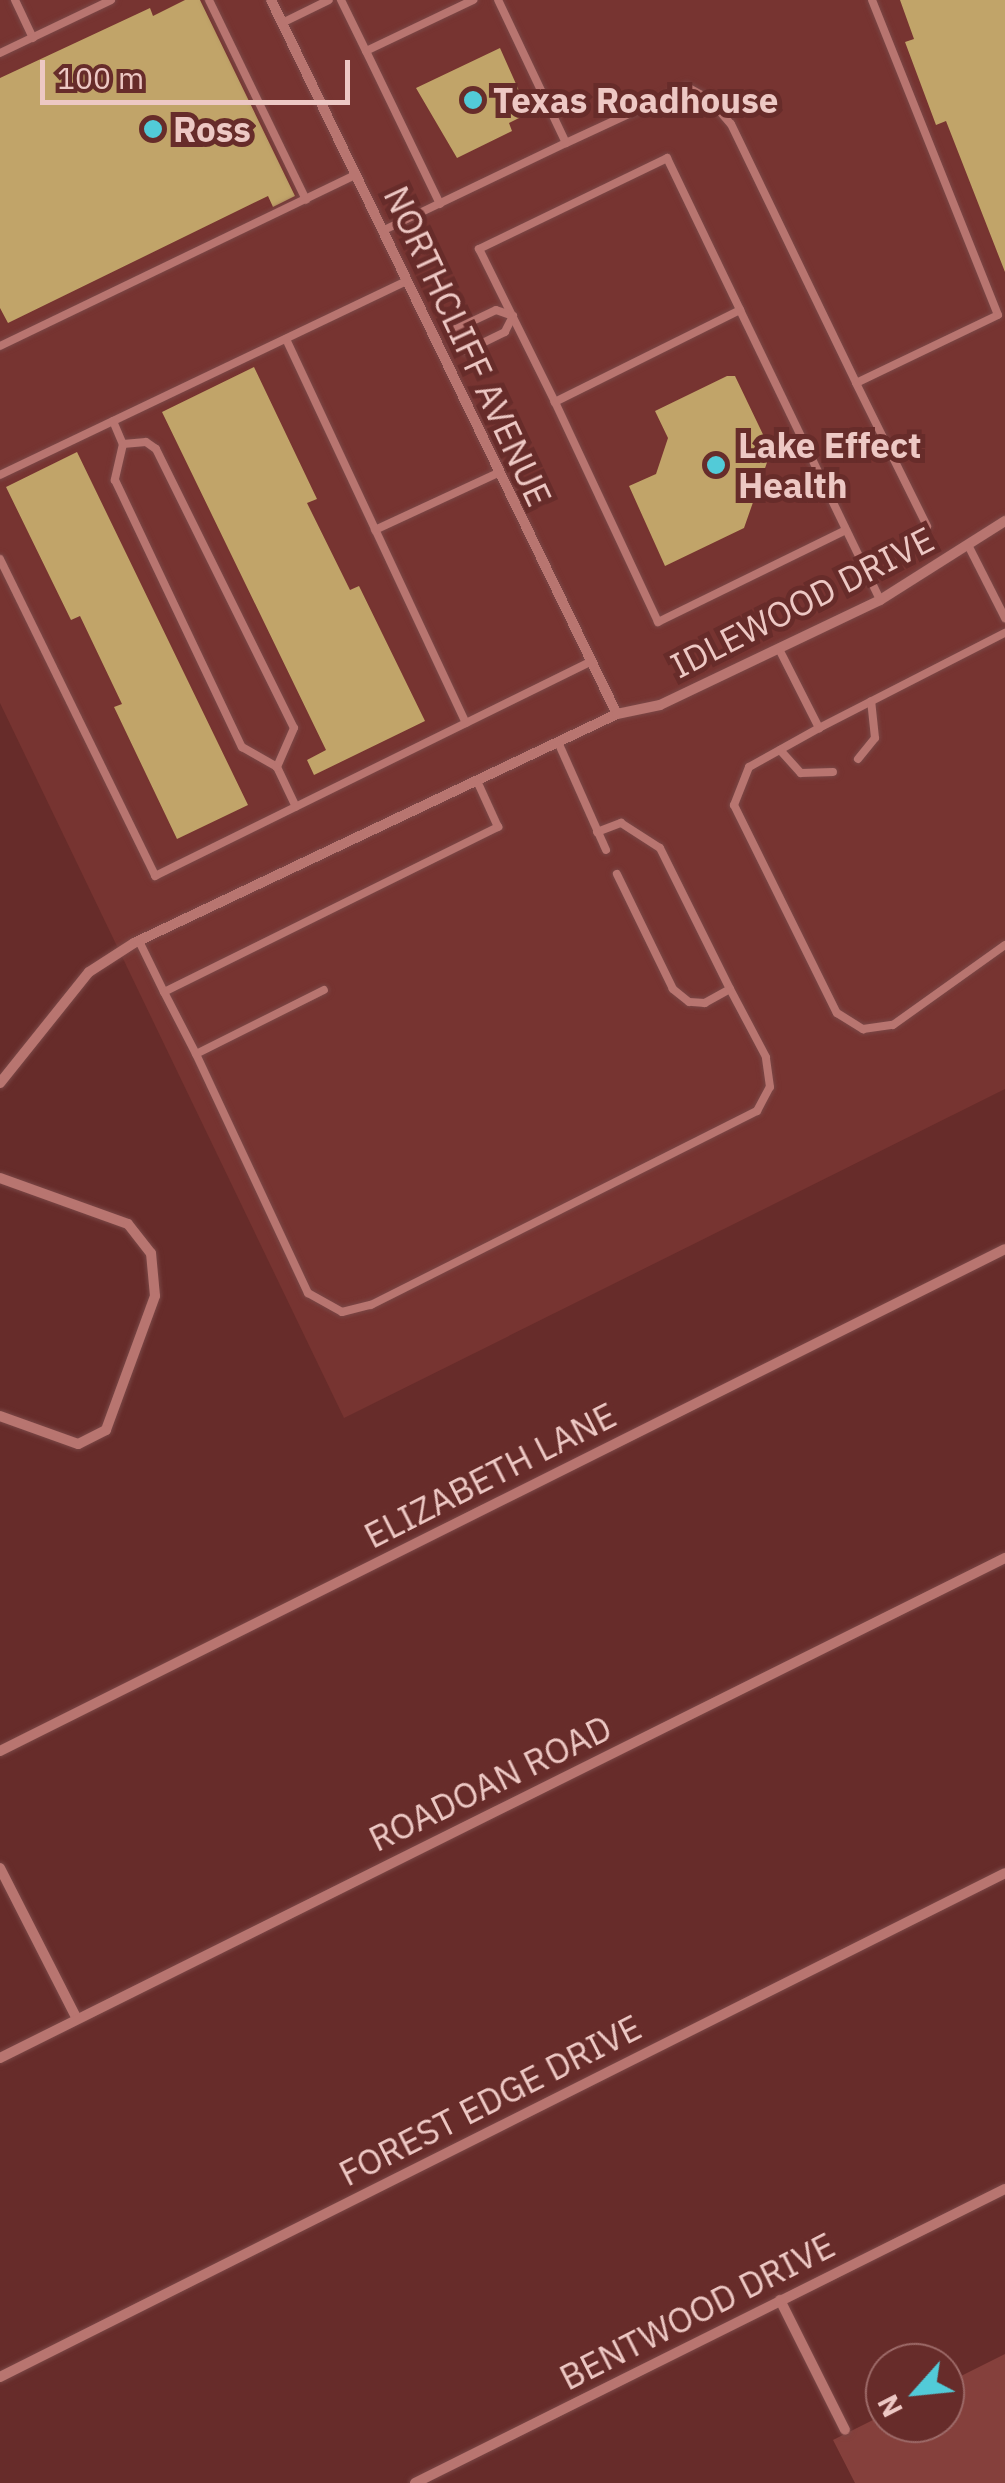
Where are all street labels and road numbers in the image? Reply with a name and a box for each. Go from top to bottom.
street label: NORTHCLIFF AVENUE [375,179,561,513]
street label: IDLEWOOD DRIVE [663,518,941,686]
street label: ELIZABETH LANE [357,1393,623,1557]
street label: ROADOAN ROAD [362,1706,618,1860]
street label: FOREST EDGE DRIVE [332,2006,648,2194]
street label: BENTWOOD DRIVE [553,2224,841,2398]

